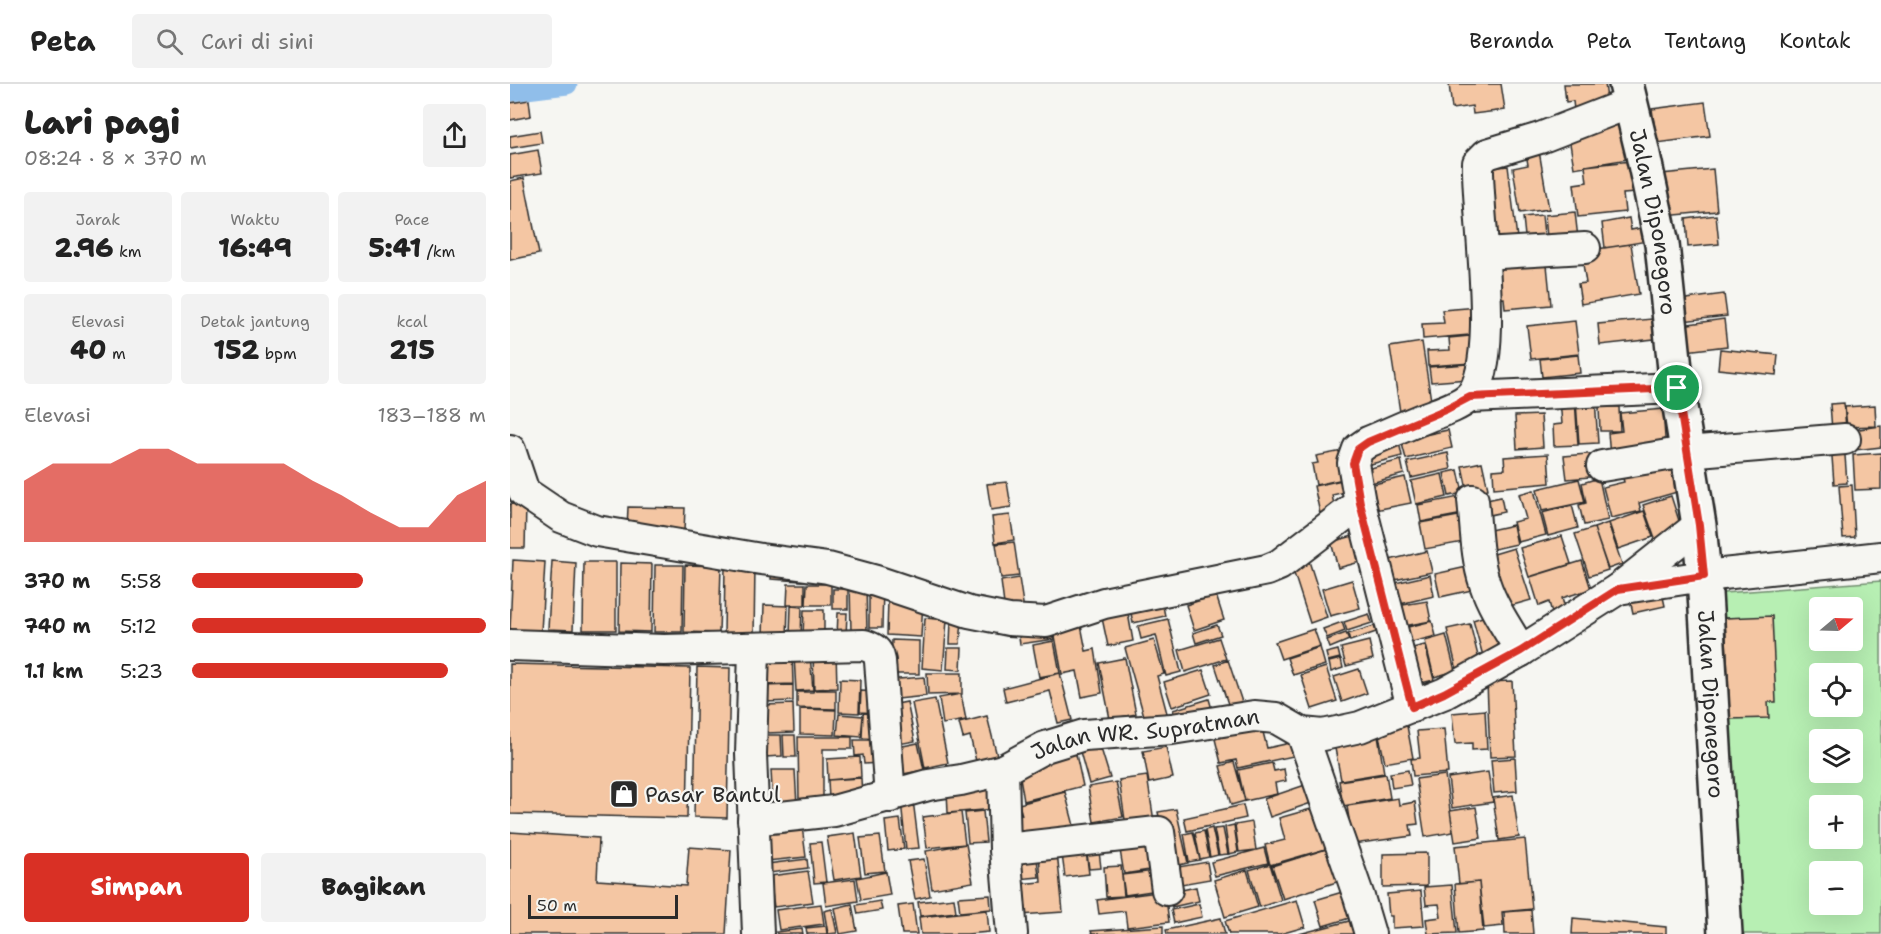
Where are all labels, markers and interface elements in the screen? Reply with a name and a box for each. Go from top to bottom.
search box [132,14,552,68]
text: Peta [30,22,96,60]
icon: search [153,25,186,58]
text: Cari di sini [201,27,314,56]
text: Beranda [1469,27,1554,55]
text: Peta [1587,27,1631,55]
text: Tentang [1664,27,1746,55]
text: Kontak [1779,27,1851,55]
text: Lari pagi [24,100,180,145]
button: share [423,104,486,167]
street label: Jalan Diponegoro [1622,126,1683,317]
text: 08:24 · 8 × 370 m [24,145,207,171]
text: Jarak [76,209,120,230]
text: Waktu [230,209,280,230]
text: Pace [394,209,430,230]
text: 2.96 [54,230,114,265]
text: 16:49 [218,230,292,265]
text: 5:41 [369,230,421,265]
text: km [114,241,142,262]
text: /km [421,241,455,262]
text: Elevasi [71,311,125,332]
text: Detak jantung [200,311,310,332]
text: kcal [396,311,428,332]
text: 40 [70,332,107,367]
text: 152 [213,332,259,367]
text: 215 [389,332,435,367]
text: m [107,343,126,364]
text: bpm [259,343,297,364]
pin [1651,362,1702,413]
icon: arrive [1660,371,1693,404]
text: Elevasi [24,402,91,428]
text: 183–188 m [377,402,486,428]
text: 370 m [24,568,90,594]
text: 5:58 [120,568,162,594]
north arrow [1809,597,1863,651]
map controls [1809,597,1863,915]
street label: Jalan Diponegoro [1691,609,1731,799]
text: 740 m [24,613,91,639]
text: 5:12 [120,613,157,639]
text: 1.1 km [24,658,83,684]
text: 5:23 [120,658,163,684]
button: locate [1809,663,1863,717]
street label: Jalan WR. Supratman [1026,701,1261,767]
button: layers [1809,729,1863,783]
shop icon: Pasar Bantul [608,778,640,810]
place label: Pasar Bantul [645,780,781,809]
button: + [1809,795,1863,849]
button: Simpan [24,853,249,922]
button: Bagikan [261,853,486,922]
button: − [1809,861,1863,915]
scale bar [528,892,678,920]
text: 50 m [537,895,577,916]

